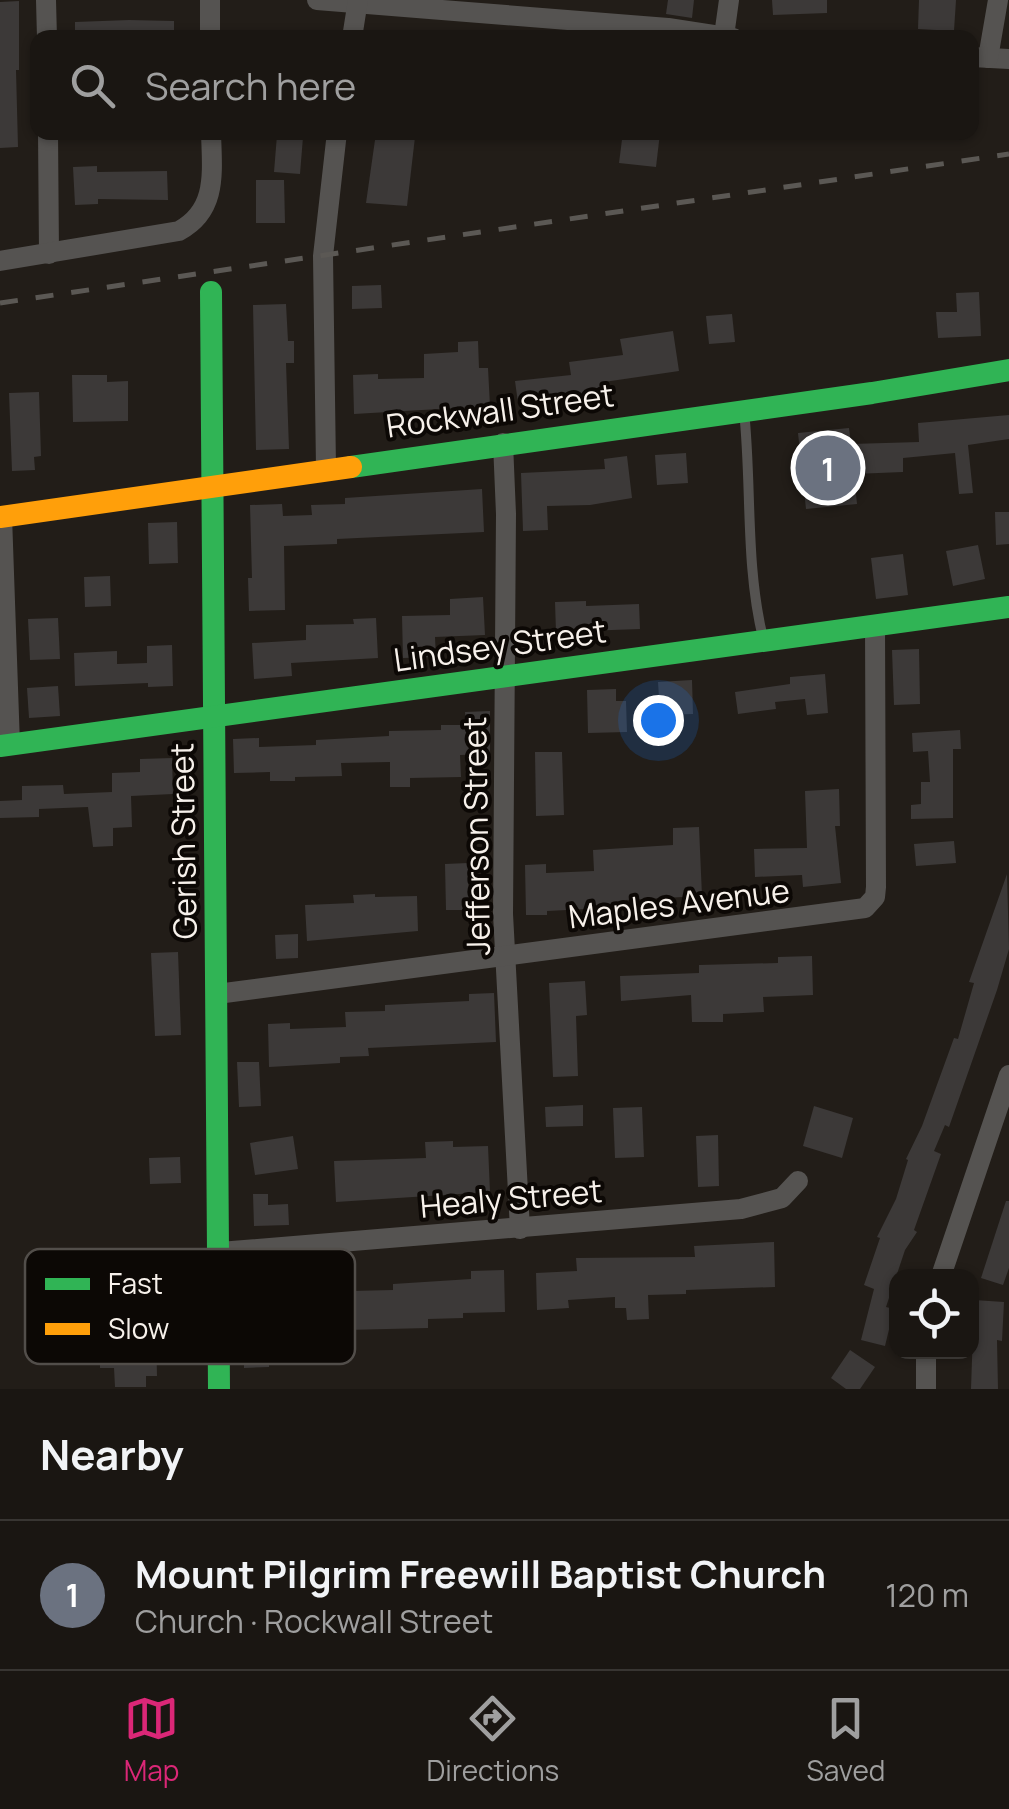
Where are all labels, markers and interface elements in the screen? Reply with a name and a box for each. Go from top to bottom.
search box [30,30,979,140]
icon: search [65,58,120,113]
text: Search here [145,59,356,111]
street label: Rockwall Street [383,372,617,448]
pin: 1 [796,430,860,506]
street label: Lindsey Street [391,608,609,682]
your location [633,695,684,746]
street label: Jefferson Street [452,716,500,956]
street label: Gerish Street [159,742,207,940]
street label: Maples Avenue [566,868,792,938]
street label: Healy Street [418,1168,604,1228]
legend [25,1249,355,1364]
text: Fast [108,1264,163,1302]
map controls [889,1269,979,1359]
button: locate [889,1269,979,1359]
text: Slow [108,1309,169,1347]
text: Nearby [40,1425,184,1483]
text: Mount Pilgrim Freewill Baptist Church [135,1547,826,1599]
text: 1 [65,1573,80,1617]
text: 120 m [885,1573,969,1617]
text: Church · Rockwall Street [135,1599,493,1643]
tab: Map [124,1691,179,1789]
tab: Directions [427,1691,559,1789]
tab: Saved [806,1691,885,1789]

